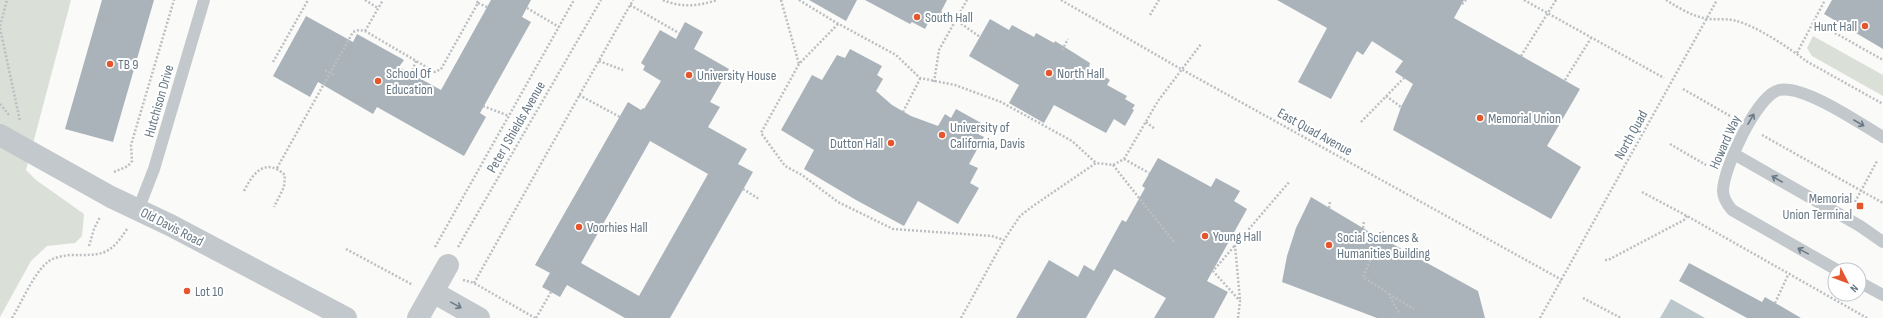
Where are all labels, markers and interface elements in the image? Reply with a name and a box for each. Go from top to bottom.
place label: South Hall [925,9,973,26]
marker: South Hall [912,12,922,22]
place label: Hunt Hall [1814,18,1857,35]
marker: Hunt Hall [1860,21,1870,31]
place label: TB 9 [118,56,138,73]
marker: TB 9 [105,59,115,69]
street label: Hutchison Drive [141,63,177,139]
place label: School Of Education [386,65,433,98]
place label: North Hall [1057,65,1104,82]
place label: University House [697,67,776,84]
marker: North Hall [1044,68,1054,78]
marker: University House [684,70,694,80]
marker: School Of Education [373,76,383,86]
street label: Peter J Shields Avenue [483,78,549,176]
street label: East Quad Avenue [1275,104,1355,160]
street label: North Quad [1611,107,1652,163]
place label: Memorial Union [1488,110,1561,127]
street label: Howard Way [1706,112,1745,172]
marker: Memorial Union [1475,113,1485,123]
one-way arrow [1748,113,1756,125]
place label: University of California, Davis [950,119,1025,152]
one-way arrow [1853,120,1865,128]
marker: University of California, Davis [937,130,947,140]
place label: Dutton Hall [830,135,883,152]
marker: Dutton Hall [886,138,896,148]
one-way arrow [1771,174,1783,182]
place label: Memorial Union Terminal [1782,190,1852,223]
marker: Memorial Union Terminal [1855,201,1865,211]
street label: Old Davis Road [138,204,206,250]
place label: Voorhies Hall [587,219,648,236]
marker: Voorhies Hall [574,222,584,232]
place label: Young Hall [1213,228,1261,245]
place label: Social Sciences & Humanities Building [1337,229,1430,262]
marker: Young Hall [1200,231,1210,241]
marker: Social Sciences & Humanities Building [1324,240,1334,250]
one-way arrow [1797,247,1809,254]
north arrow [1827,262,1867,302]
text: N [1847,282,1861,295]
place label: Lot 10 [195,283,223,300]
marker: Lot 10 [182,286,192,296]
one-way arrow [450,302,462,310]

